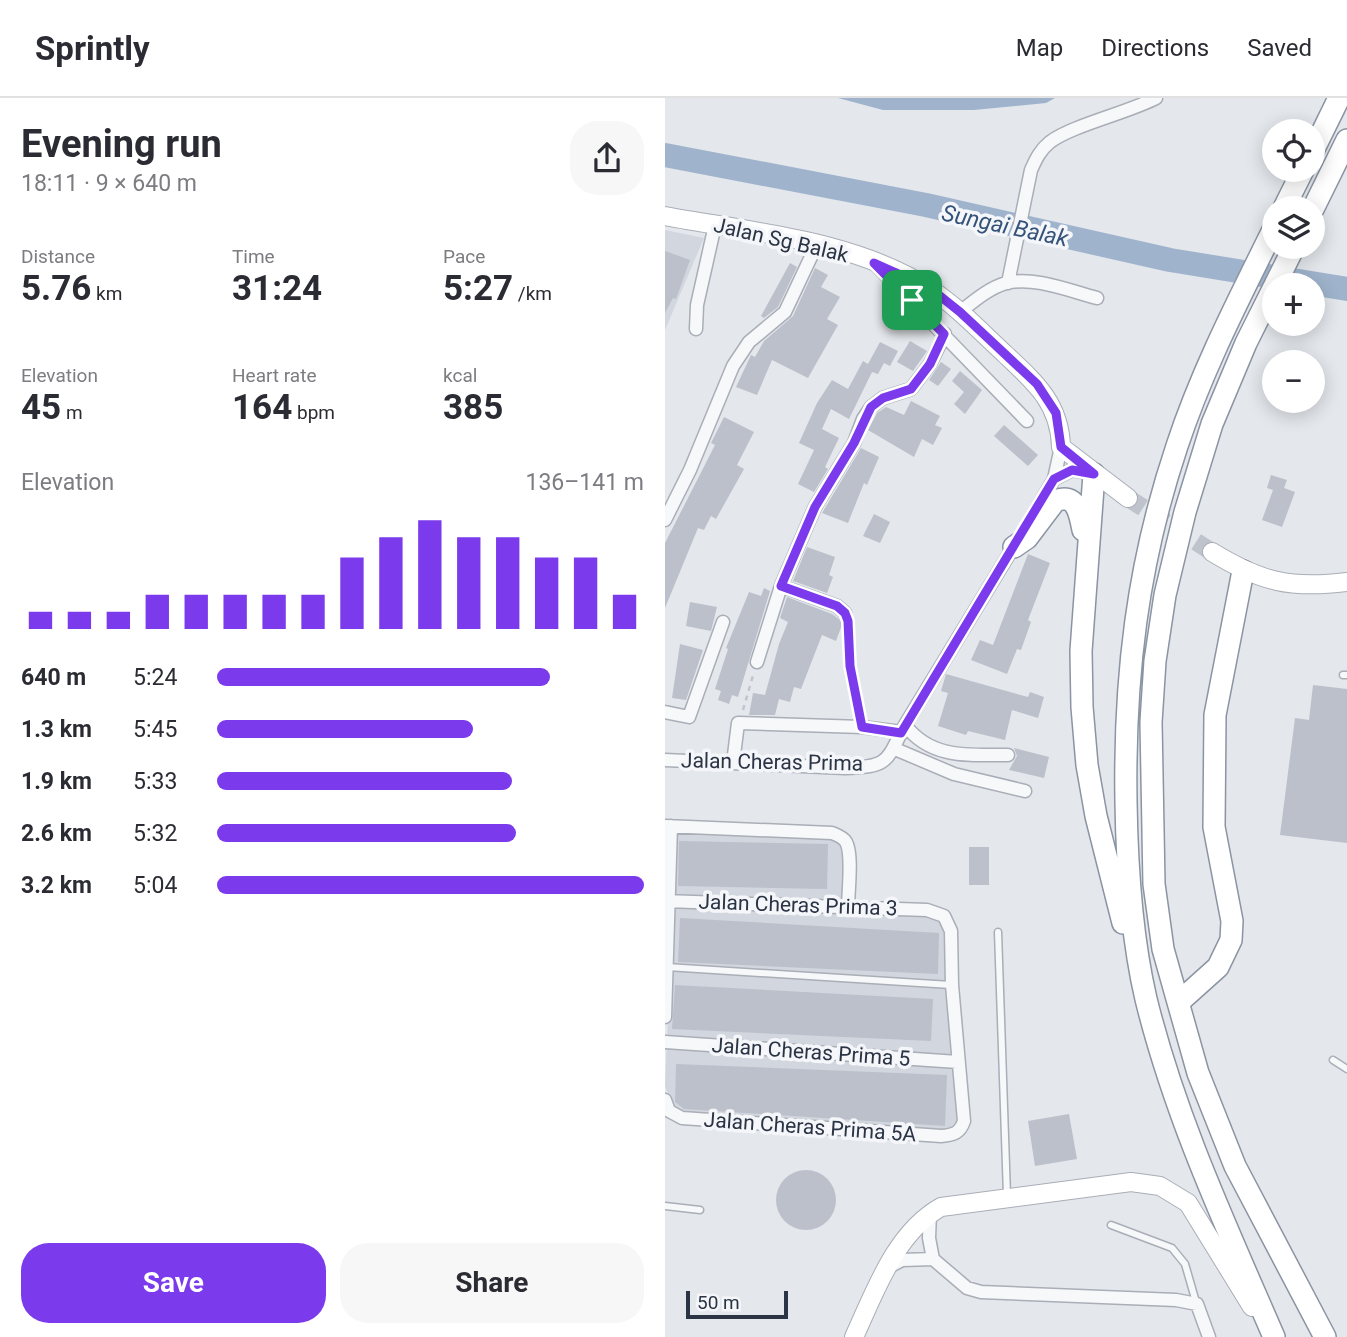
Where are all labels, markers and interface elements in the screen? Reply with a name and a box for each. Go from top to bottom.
text: Sprintly [35,29,150,68]
text: Map [1016,34,1063,62]
text: Directions [1101,34,1209,62]
text: Saved [1247,34,1312,62]
map controls [1262,119,1325,413]
button: locate [1262,119,1325,182]
button: share [570,121,644,195]
text: Evening run [21,122,222,166]
text: 18:11 · 9 × 640 m [21,170,197,197]
button: layers [1262,196,1325,259]
water label: Sungai Balak [939,199,1071,253]
street label: Jalan Sg Balak [711,213,851,267]
text: Distance [21,245,95,268]
text: Time [232,245,275,268]
text: Pace [443,245,485,268]
text: 5.76 [21,268,91,309]
text: 31:24 [232,268,322,309]
text: 5:27 [443,268,513,309]
pin [882,270,942,330]
button: + [1262,273,1325,336]
icon: arrive [893,281,931,319]
text: km [91,282,122,305]
text: /km [513,282,552,305]
button: − [1262,350,1325,413]
text: Elevation [21,364,98,387]
text: Heart rate [232,364,317,387]
text: kcal [443,364,477,387]
text: 45 [21,387,61,428]
text: 164 [232,387,292,428]
text: 385 [443,387,503,428]
text: m [61,401,83,424]
text: bpm [292,401,335,424]
text: Elevation [21,469,114,496]
text: 136–141 m [525,469,644,496]
text: 640 m [21,664,86,691]
text: 5:24 [133,664,177,691]
text: 1.3 km [21,716,92,743]
text: 5:45 [133,716,177,743]
street label: Jalan Cheras Prima [681,748,863,776]
text: 1.9 km [21,768,92,795]
text: 5:33 [133,768,177,795]
text: 2.6 km [21,820,92,847]
text: 5:32 [133,820,177,847]
text: 3.2 km [21,872,92,899]
text: 5:04 [133,872,177,899]
street label: Jalan Cheras Prima 3 [698,890,898,920]
street label: Jalan Cheras Prima 5 [711,1033,911,1071]
street label: Jalan Cheras Prima 5A [703,1108,917,1146]
button: Save [21,1243,326,1323]
button: Share [340,1243,644,1323]
scale bar [686,1288,787,1320]
text: 50 m [697,1291,740,1314]

